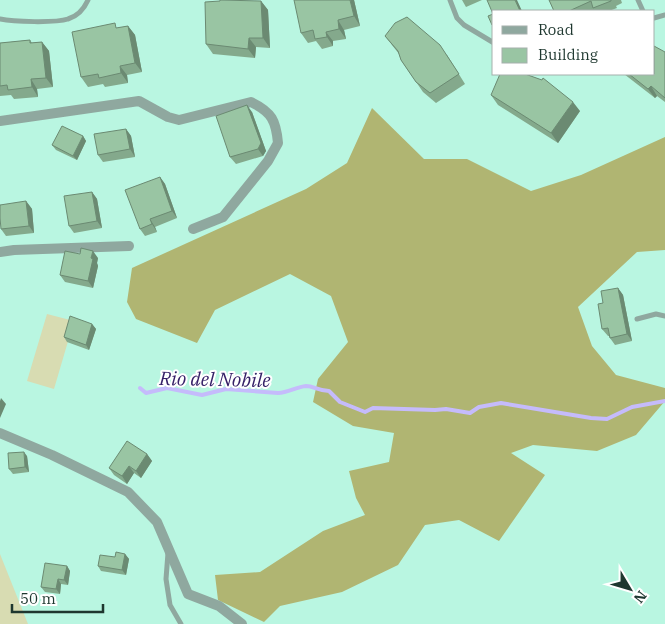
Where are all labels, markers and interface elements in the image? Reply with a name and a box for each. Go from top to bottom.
legend [492,10,655,75]
text: Road [538,20,574,39]
text: Building [538,45,598,64]
water label: Rio del Nobile [158,366,271,392]
north arrow [605,564,655,614]
scale bar [12,582,104,614]
text: N [630,587,651,607]
text: 50 m [20,589,56,608]

